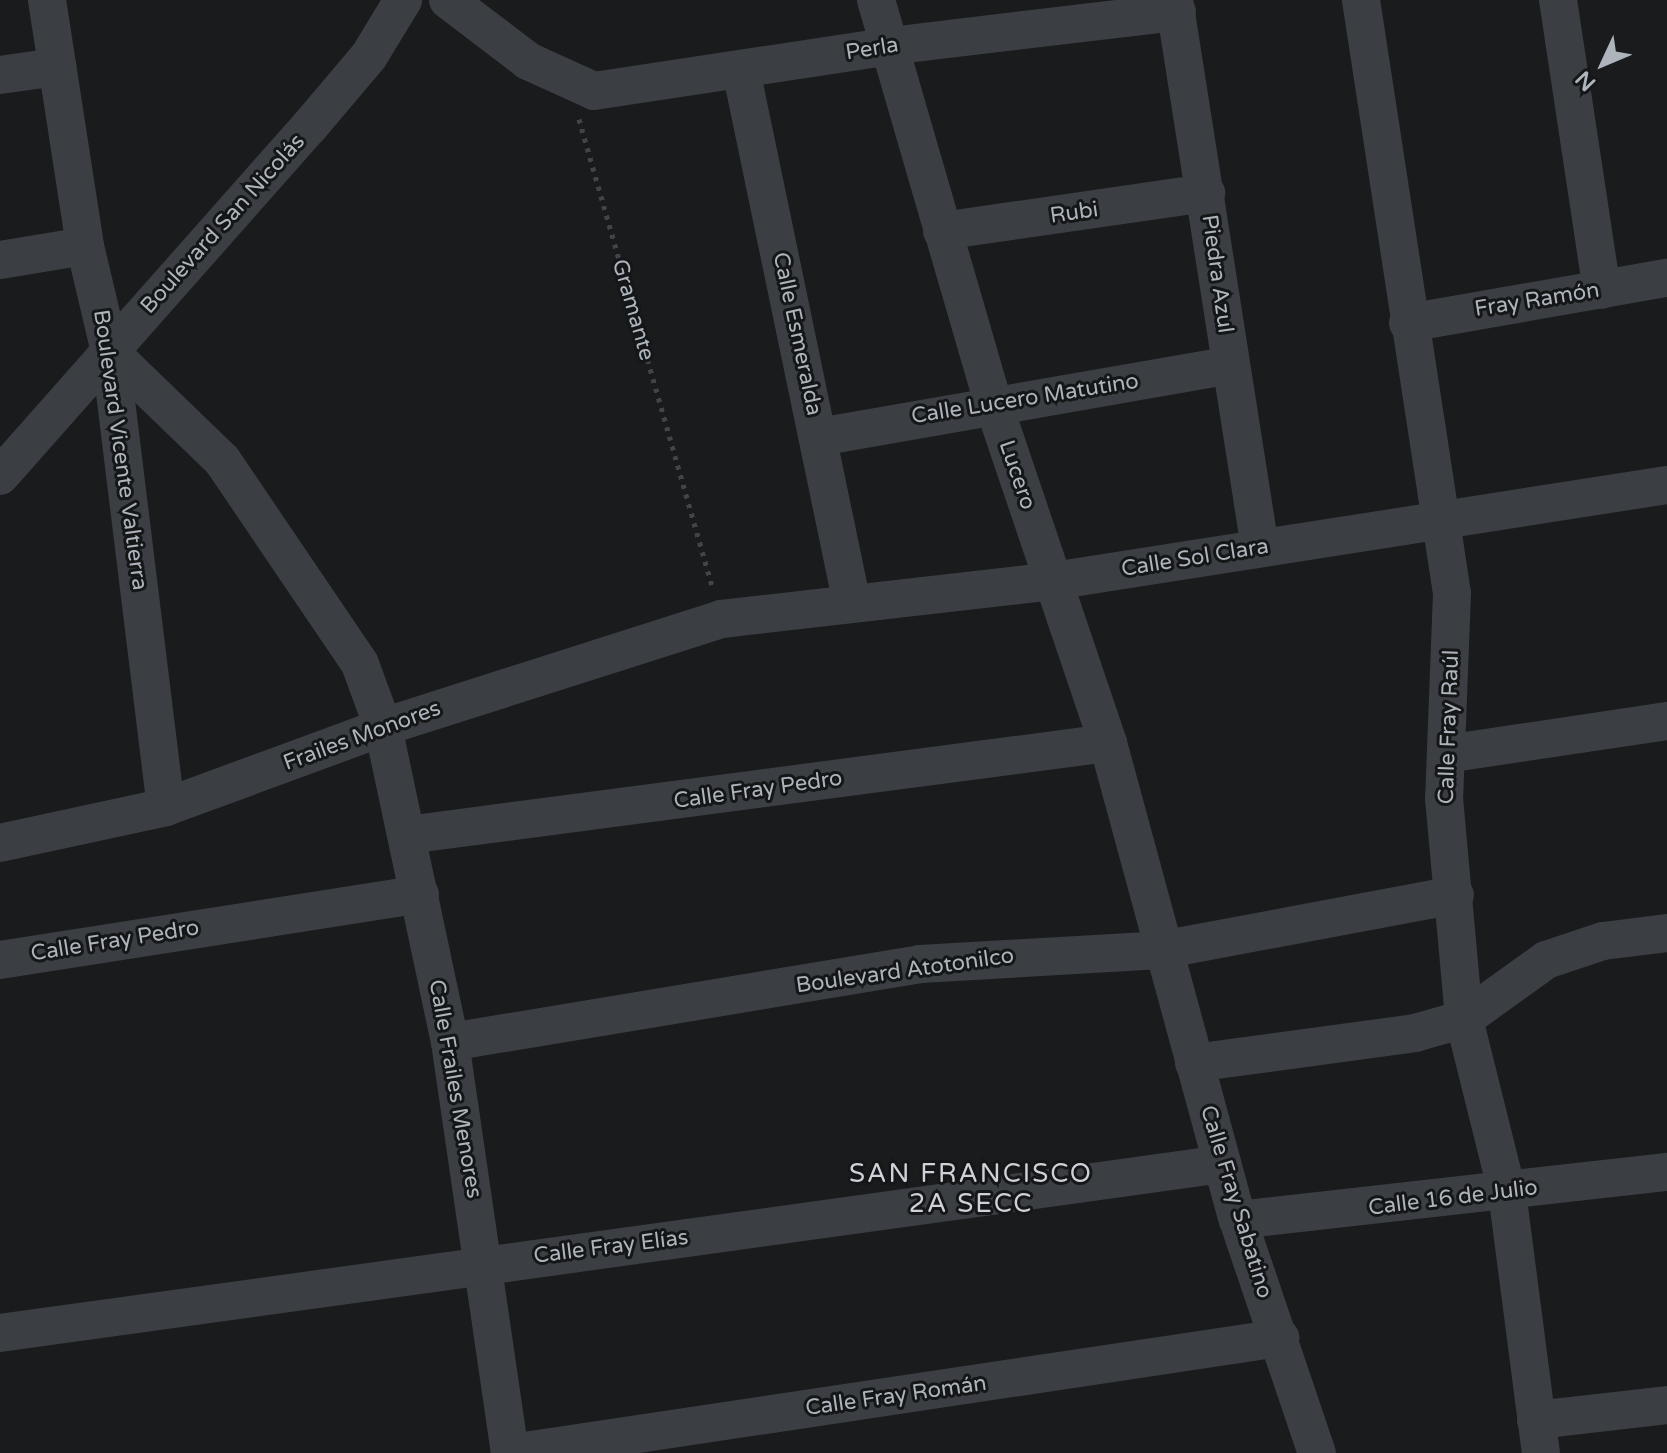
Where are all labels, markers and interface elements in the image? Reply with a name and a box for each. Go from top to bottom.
north arrow [1563,24,1643,104]
street label: Perla [844,32,900,66]
text: N [1570,65,1601,96]
street label: Boulevard San Nicolás [135,129,311,319]
street label: Rubi [1048,197,1100,229]
street label: Piedra Azul [1196,213,1238,335]
street label: Calle Esmeralda [767,250,827,418]
street label: Gramante [606,256,660,364]
street label: Fray Ramón [1473,277,1601,323]
street label: Boulevard Vicente Valtierra [87,308,153,592]
street label: Calle Lucero Matutino [909,368,1141,430]
street label: Lucero [993,437,1041,513]
street label: Calle Sol Clara [1119,533,1271,583]
street label: Calle Fray Raúl [1433,649,1465,805]
street label: Frailes Monores [280,695,444,777]
street label: Calle Fray Pedro [672,765,844,815]
street label: Calle Fray Pedro [29,915,201,967]
street label: Boulevard Atotonilco [794,943,1016,999]
street label: Calle Frailes Menores [423,978,487,1200]
street label: Calle Fray Sabatino [1194,1102,1278,1302]
district label: SAN FRANCISCO 2A SECC [849,1158,1093,1220]
street label: Calle 16 de Julio [1367,1175,1539,1221]
street label: Calle Fray Elías [532,1224,690,1270]
street label: Calle Fray Román [804,1370,988,1422]

